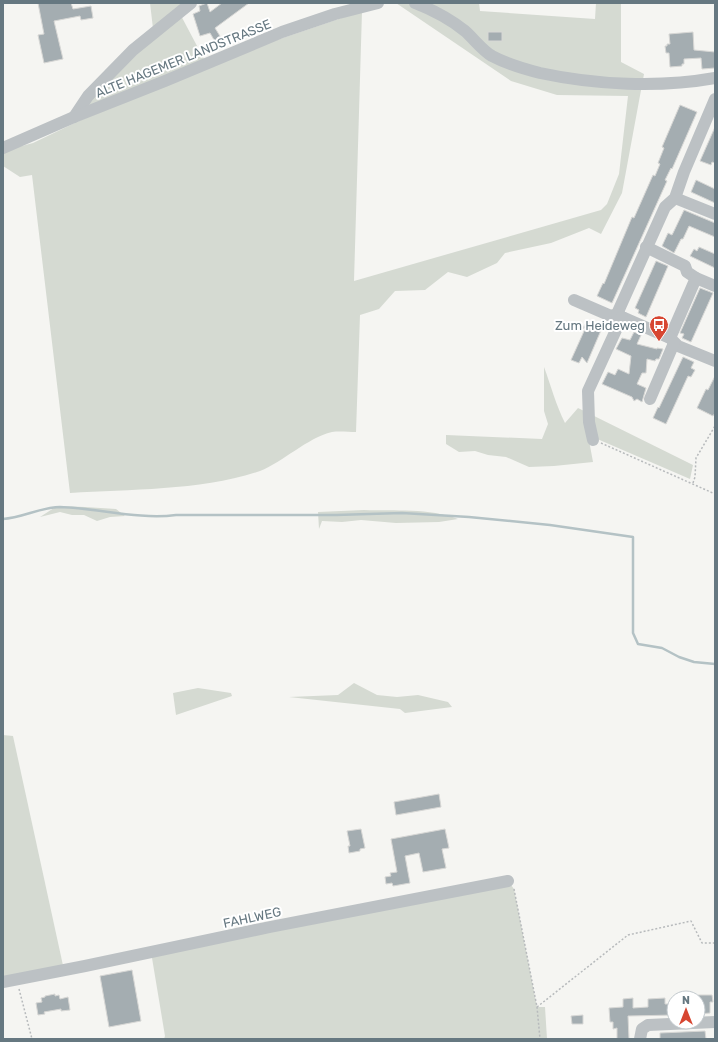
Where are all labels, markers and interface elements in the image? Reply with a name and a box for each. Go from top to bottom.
street label: ALTE HAGEMER LANDSTRASSE [93,16,273,101]
bus stop icon: Zum Heideweg [648,314,670,342]
place label: Zum Heideweg [555,318,645,334]
street label: FAHLWEG [222,904,283,931]
north arrow [666,990,706,1030]
text: N [682,994,690,1007]

